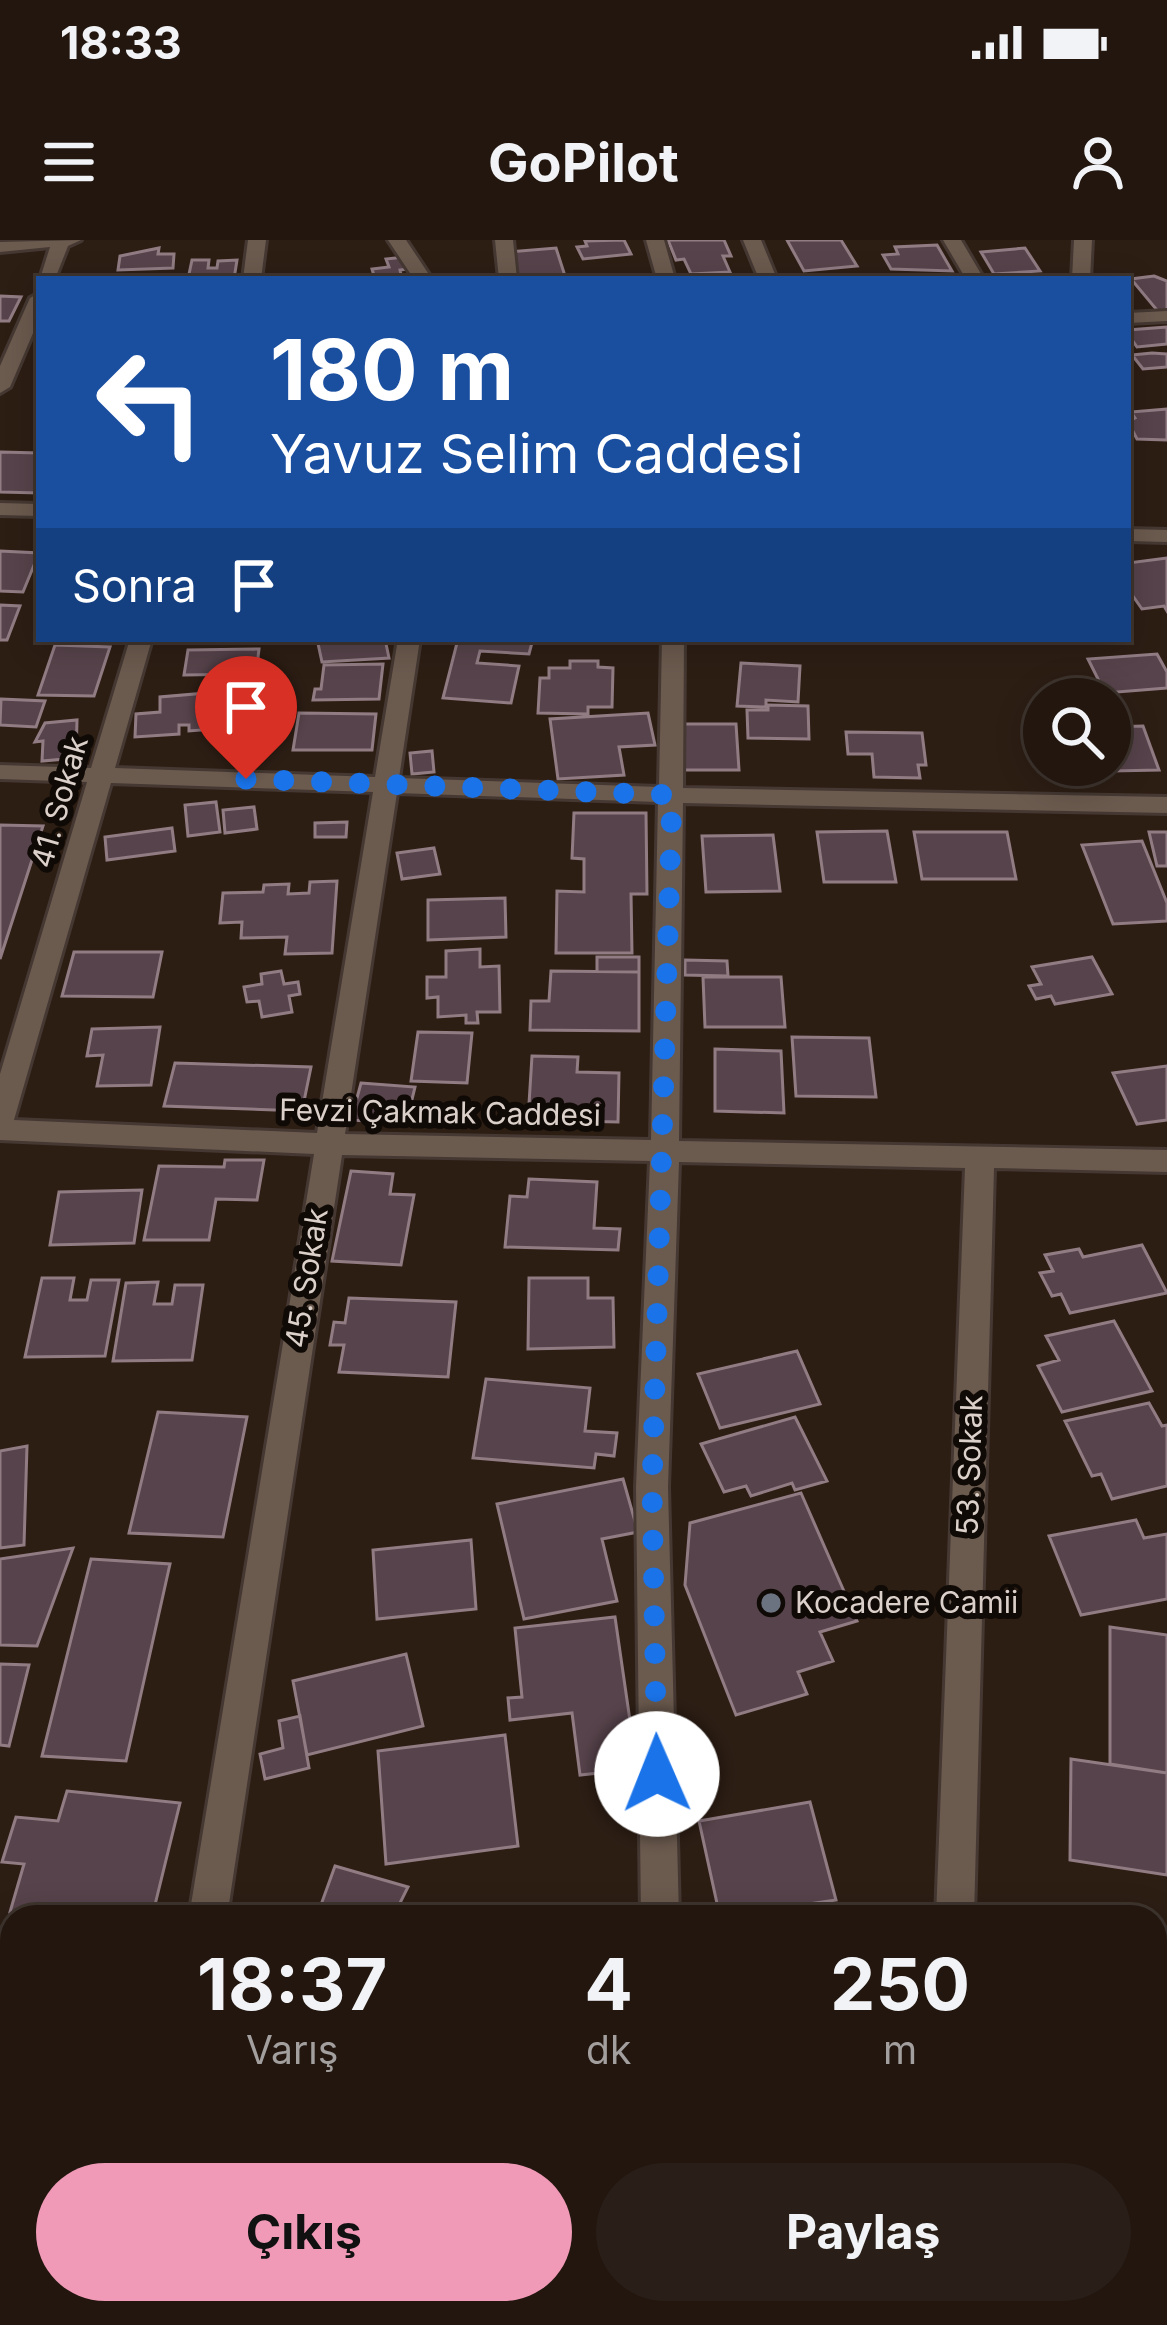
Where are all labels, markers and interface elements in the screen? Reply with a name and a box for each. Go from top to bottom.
text: 18:33 [60,15,182,70]
icon: menu [36,129,102,195]
icon: person [1065,129,1131,195]
text: GoPilot [488,130,679,195]
text: 180 m [270,319,514,420]
icon: left [72,324,228,480]
text: Yavuz Selim Caddesi [270,421,803,486]
icon: arrive [221,552,287,618]
text: Sonra [72,558,197,613]
pin [195,656,297,779]
icon: arrive [213,674,279,740]
map controls [1023,678,1131,786]
button: search [1023,678,1131,786]
street label: 41. Sokak [23,731,95,872]
street label: Fevzi Çakmak Caddesi [279,1091,601,1133]
street label: 45. Sokak [277,1205,335,1350]
street label: 53. Sokak [949,1394,989,1536]
place label: Kocadere Camii [795,1584,1018,1620]
marker: Kocadere Camii [758,1590,784,1616]
position arrow [594,1711,720,1837]
text: 18:37 [197,1940,387,2027]
text: 4 [584,1940,633,2027]
text: 250 [830,1940,970,2027]
text: Varış [246,2026,338,2073]
text: dk [586,2026,631,2073]
text: m [883,2026,917,2073]
button: Çıkış [36,2163,572,2301]
button: Paylaş [596,2163,1131,2301]

